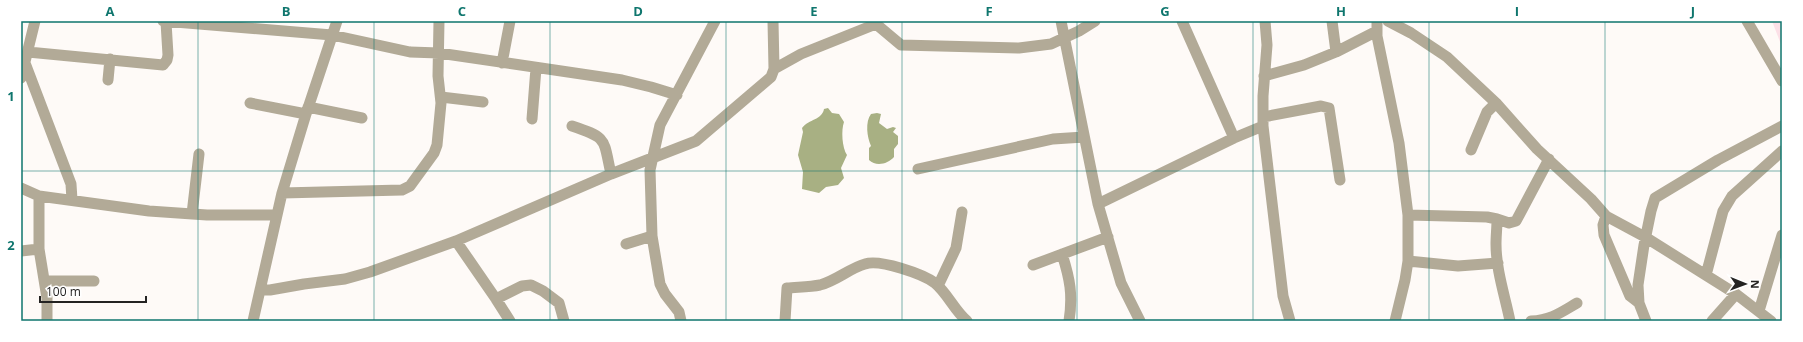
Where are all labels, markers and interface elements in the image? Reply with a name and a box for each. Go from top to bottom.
text: A [106,2,115,20]
text: B [282,2,291,20]
text: C [458,2,466,20]
text: D [633,2,643,20]
text: E [810,2,818,20]
text: F [985,2,993,20]
text: G [1160,2,1170,20]
text: H [1336,2,1346,20]
text: I [1515,2,1519,20]
text: J [1690,2,1695,20]
text: 1 [7,87,15,105]
text: 2 [7,236,15,254]
north arrow [1725,264,1765,304]
scale bar [40,278,146,304]
text: N [1748,280,1763,289]
text: 100 m [46,283,81,300]

